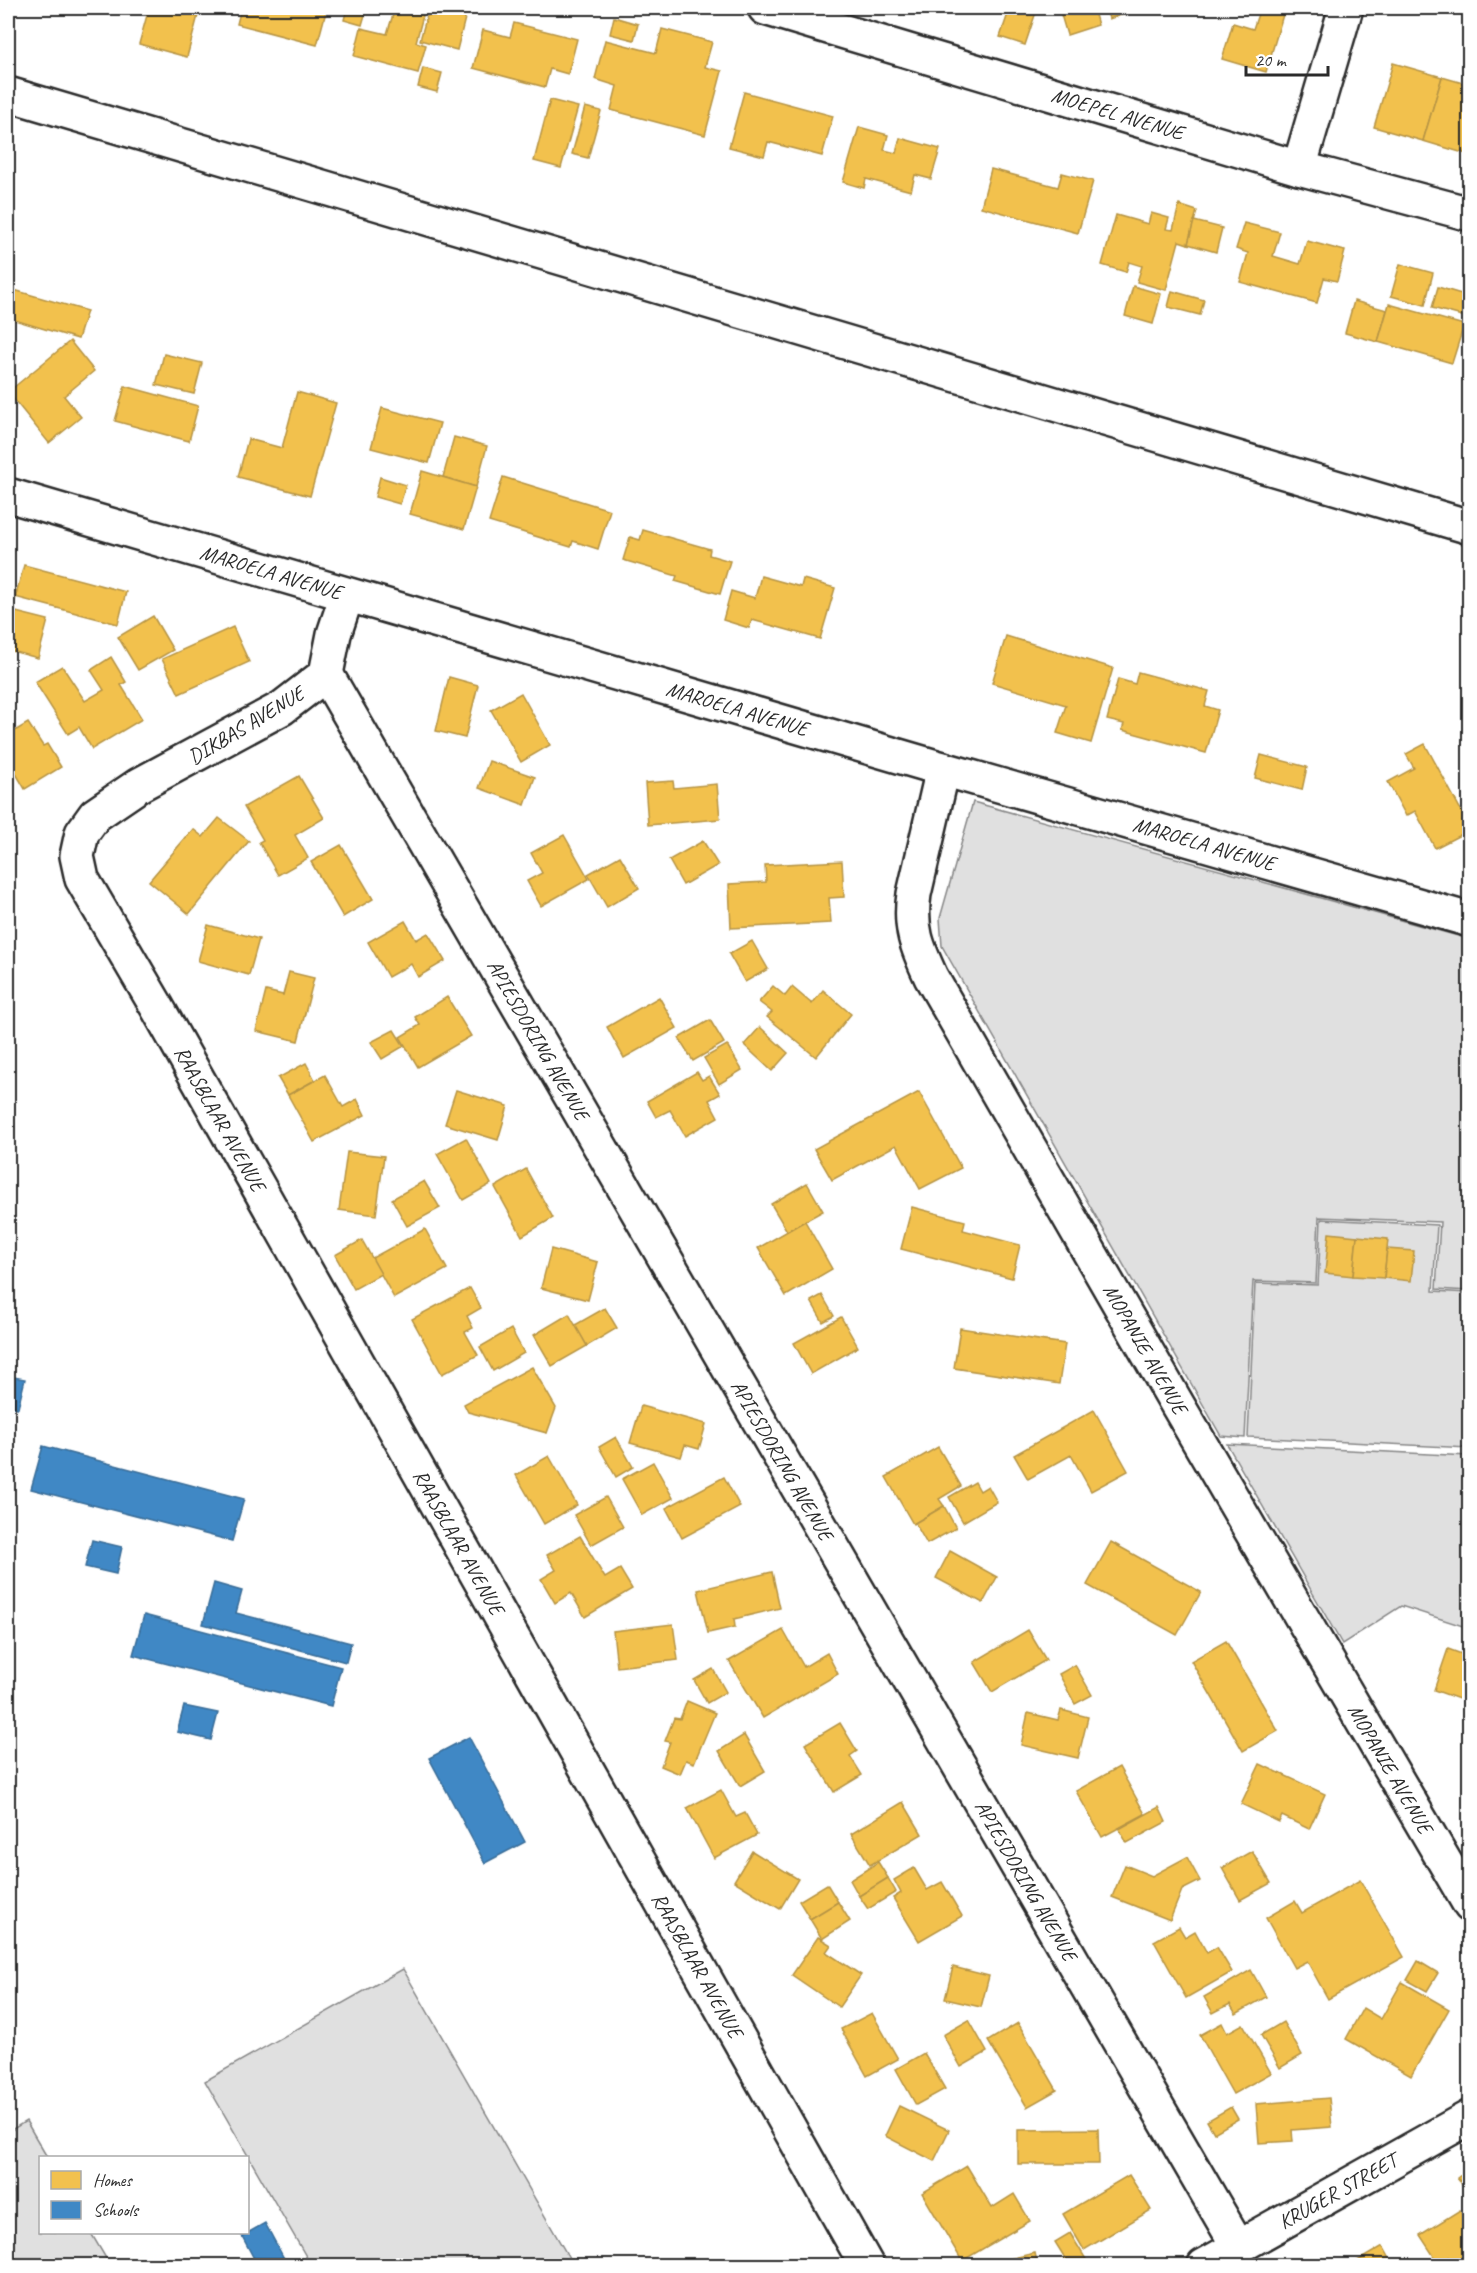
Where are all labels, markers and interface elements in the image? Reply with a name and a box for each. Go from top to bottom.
scale bar [1246,39,1328,77]
text: 20 m [1255,49,1288,71]
street label: MOEPEL AVENUE [1048,82,1189,146]
street label: MAROELA AVENUE [197,539,347,606]
street label: MAROELA AVENUE [663,676,814,742]
street label: DIKBAS AVENUE [183,679,311,770]
street label: MAROELA AVENUE [1130,811,1281,877]
street label: APIESDORING AVENUE [481,955,596,1127]
street label: RAASBLAAR AVENUE [169,1041,272,1198]
street label: MOPANIE AVENUE [1098,1279,1194,1421]
street label: APIESDORING AVENUE [725,1375,840,1547]
street label: RAASBLAAR AVENUE [407,1465,511,1621]
street label: MOPANIE AVENUE [1342,1699,1440,1840]
street label: APIESDORING AVENUE [969,1796,1084,1968]
street label: RAASBLAAR AVENUE [646,1888,750,2045]
street label: KRUGER STREET [1274,2145,1406,2235]
legend [39,2156,249,2234]
text: Homes [93,2169,133,2191]
text: Schools [93,2199,140,2221]

